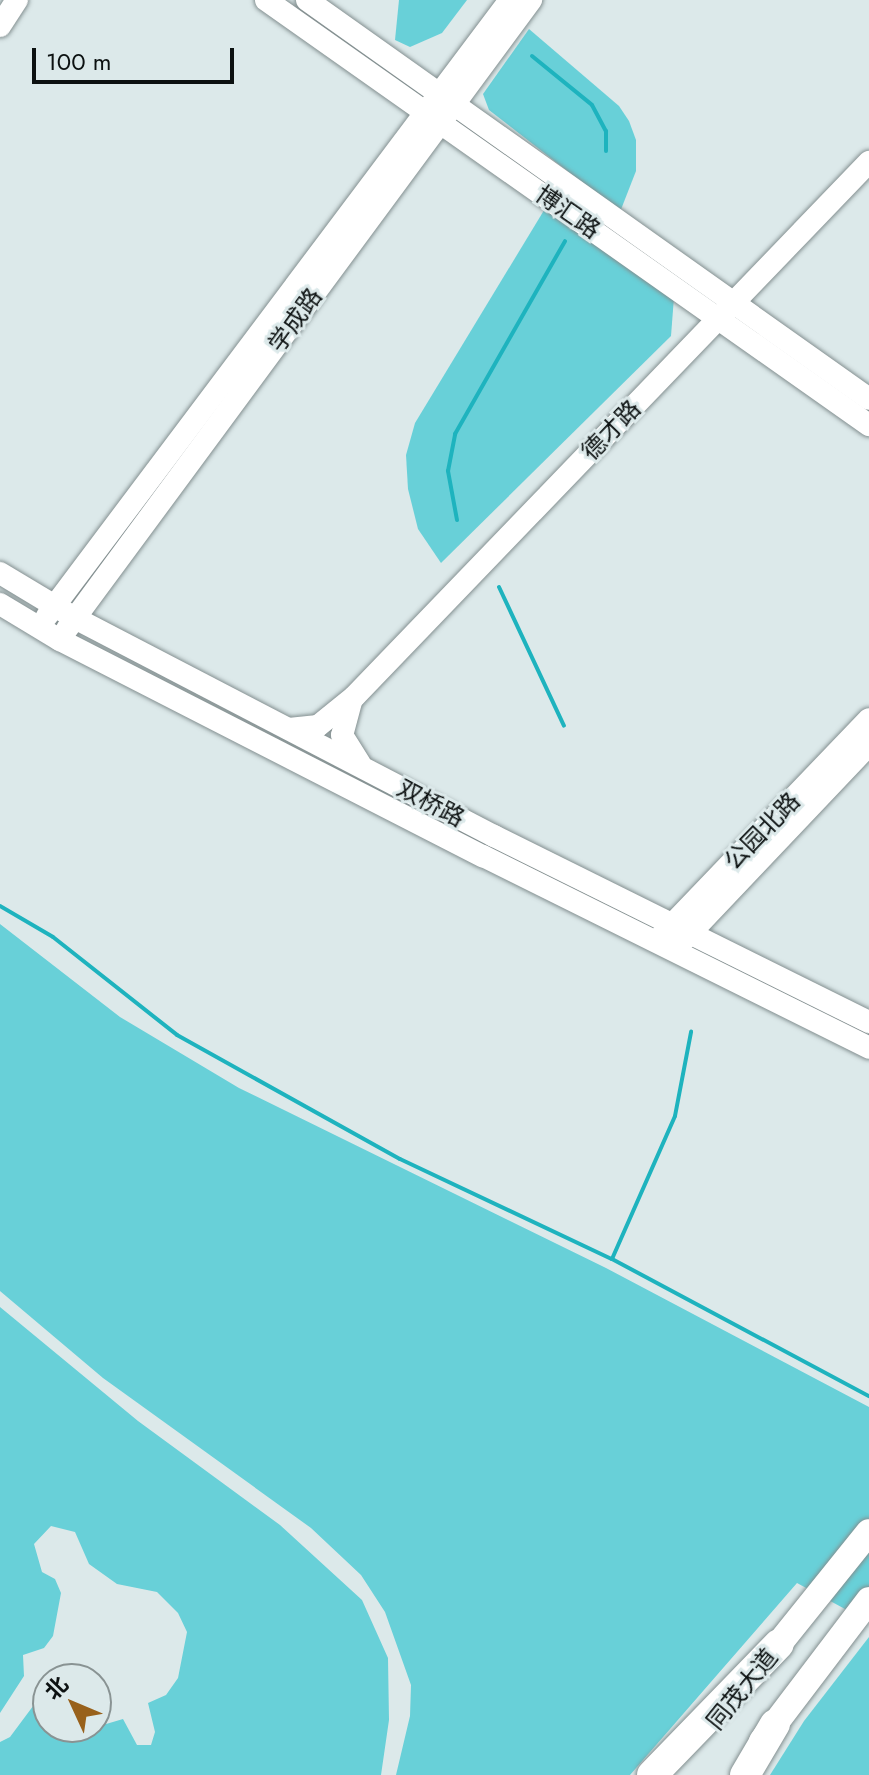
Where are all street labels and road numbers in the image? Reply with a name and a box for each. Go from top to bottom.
street label: 博汇路 [530,180,606,244]
street label: 学成路 [262,282,328,358]
street label: 德才路 [576,394,646,466]
street label: 双桥路 [392,773,470,833]
street label: 公园北路 [718,786,806,876]
street label: 同茂大道 [701,1643,783,1735]

